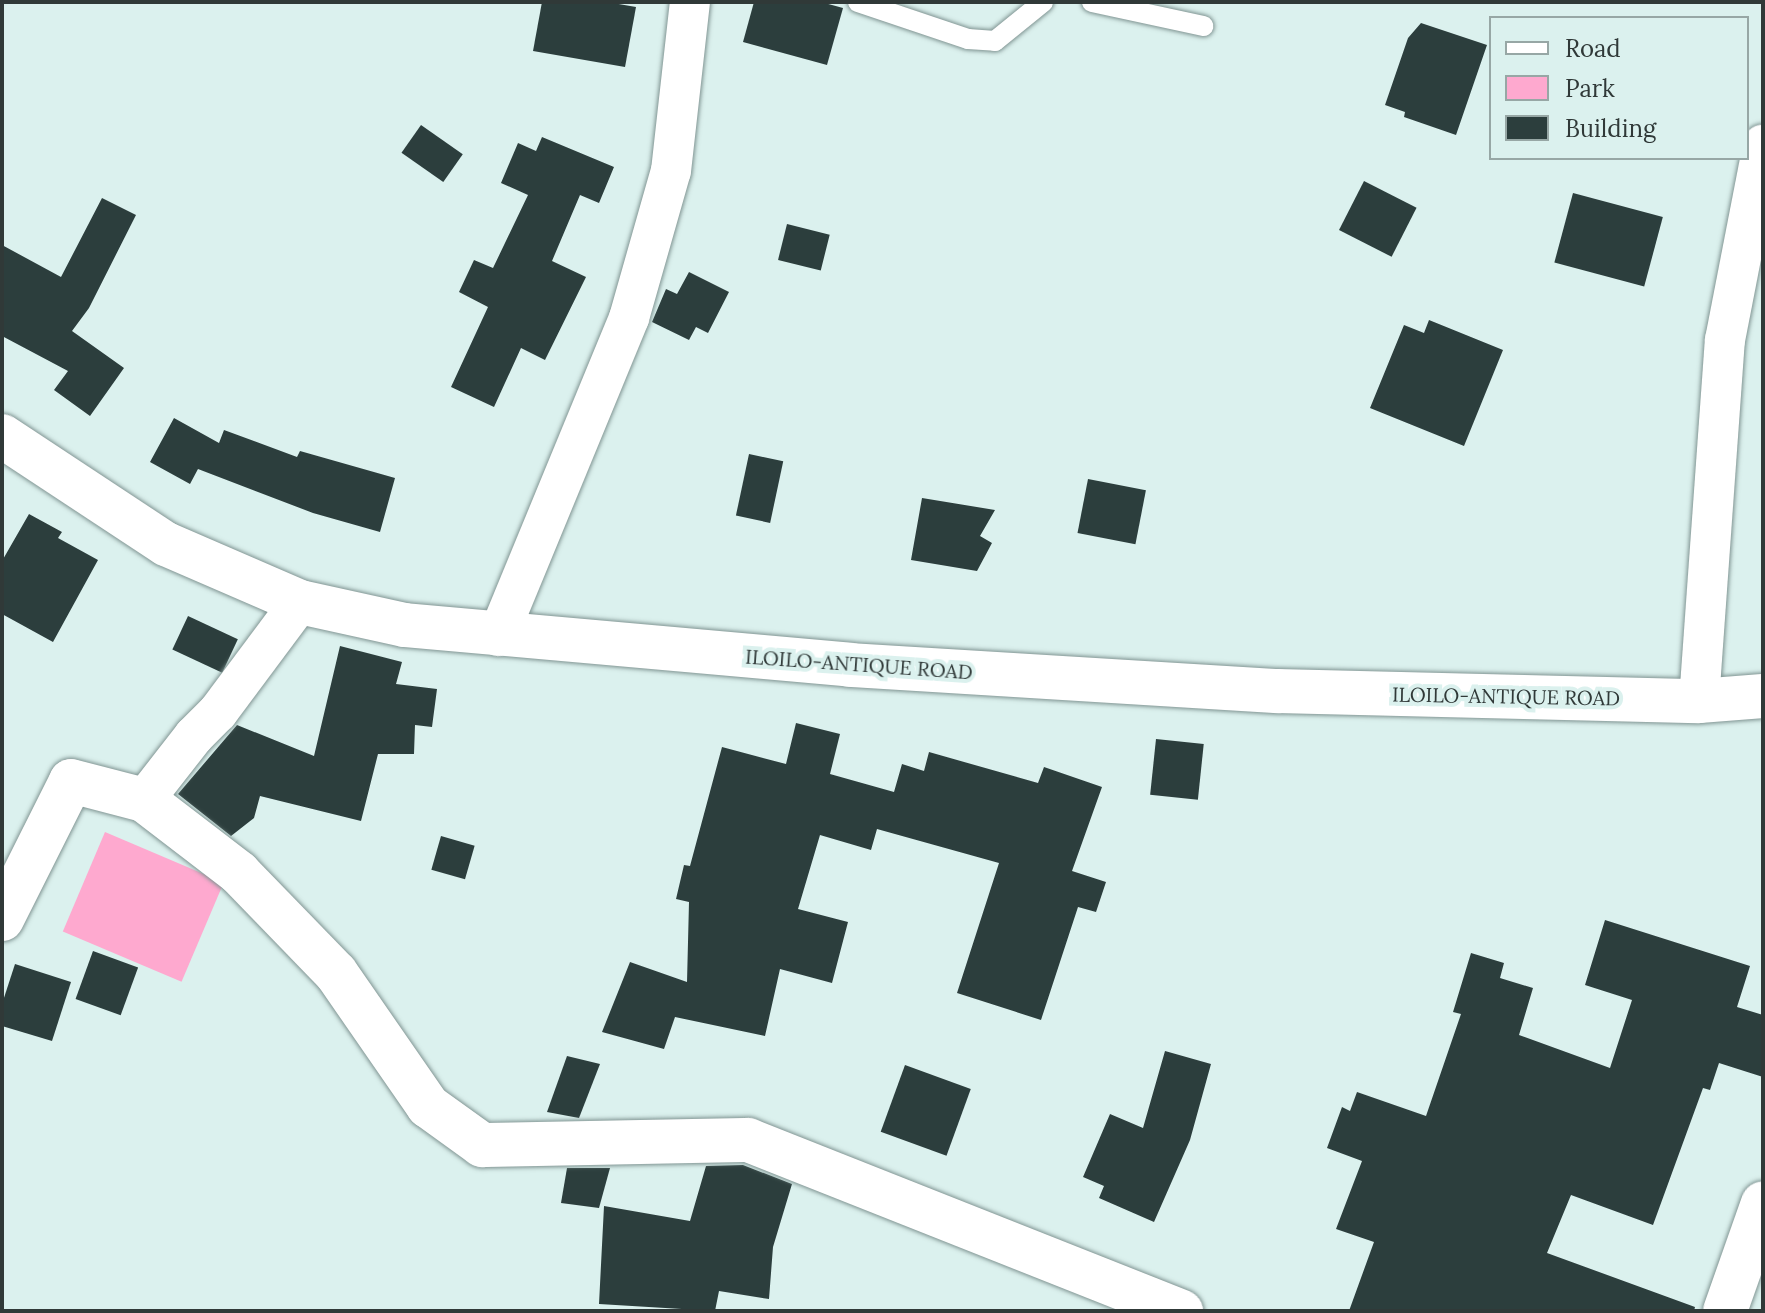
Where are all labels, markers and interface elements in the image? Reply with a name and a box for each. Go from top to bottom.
legend [1489,16,1749,160]
text: Road [1565,33,1621,64]
text: Park [1565,73,1615,104]
text: Building [1565,113,1656,144]
street label: ILOILO-ANTIQUE ROAD [744,644,974,684]
street label: ILOILO-ANTIQUE ROAD [1392,682,1620,710]

